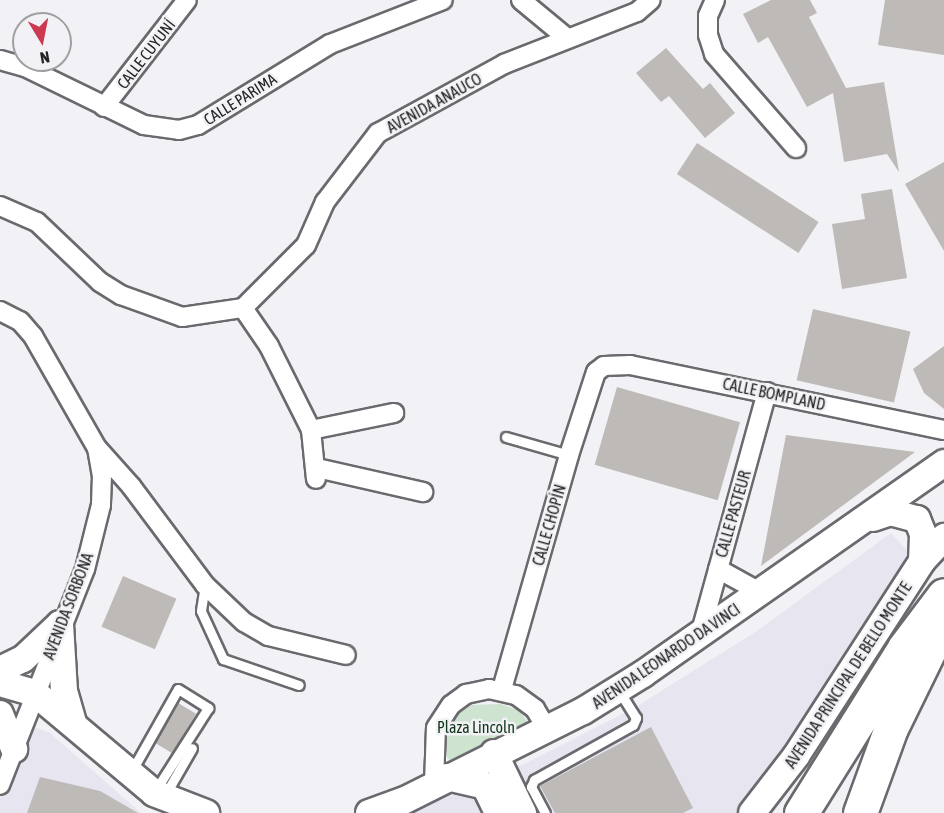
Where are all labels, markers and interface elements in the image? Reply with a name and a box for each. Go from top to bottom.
north arrow [12,12,72,72]
street label: CALLE CUYUNÍ [113,15,179,93]
text: N [39,48,51,67]
street label: CALLE PARIMA [200,69,280,129]
street label: AVENIDA ANAUCO [383,69,485,137]
street label: CALLE BOMPLAND [721,374,827,414]
street label: CALLE PASTEUR [711,468,755,560]
street label: CALLE CHOPÍN [528,482,570,568]
street label: AVENIDA SORBONA [39,550,97,662]
street label: AVENIDA PRINCIPAL DE BELLO MONTE [781,578,915,772]
street label: AVENIDA LEONARDO DA VINCI [588,599,744,713]
park label: Plaza Lincoln [437,717,515,737]

